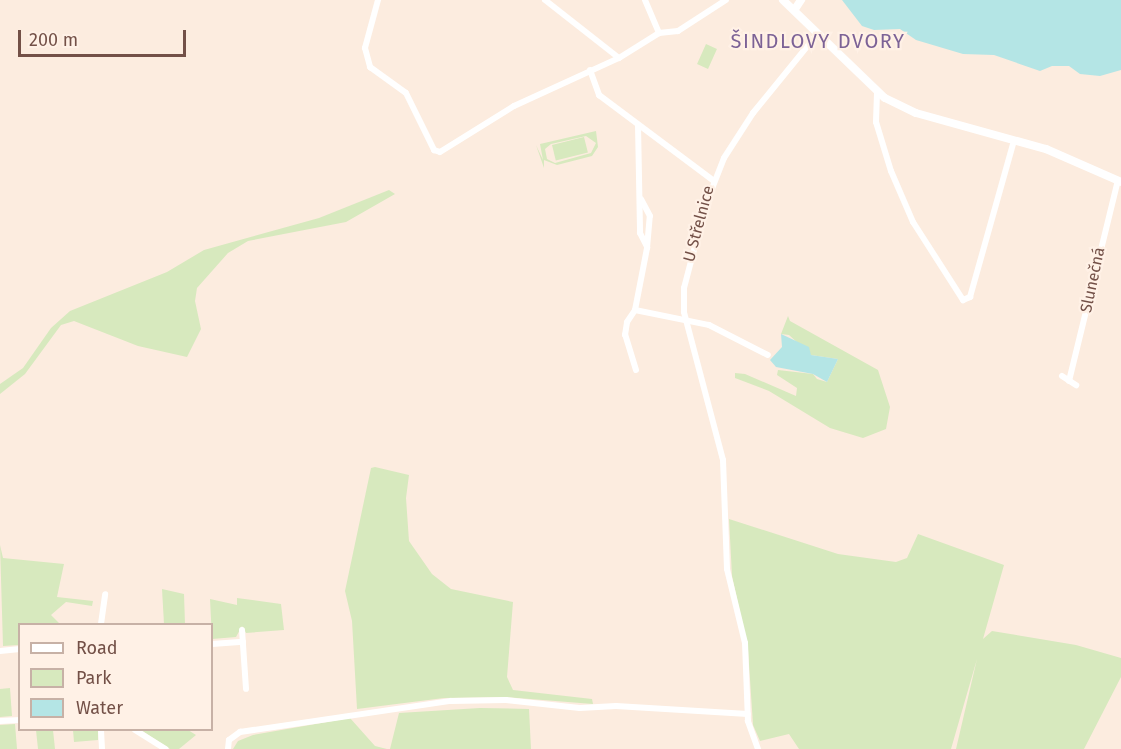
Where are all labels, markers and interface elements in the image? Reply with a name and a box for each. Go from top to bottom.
scale bar [21,18,189,56]
text: 200 m [29,29,78,51]
district label: ŠINDLOVY DVORY [731,29,905,53]
street label: U Střelnice [680,184,718,264]
street label: Slunečná [1077,245,1109,315]
legend [18,623,213,731]
text: Road [76,637,118,659]
text: Park [76,667,111,689]
text: Water [76,697,123,719]

